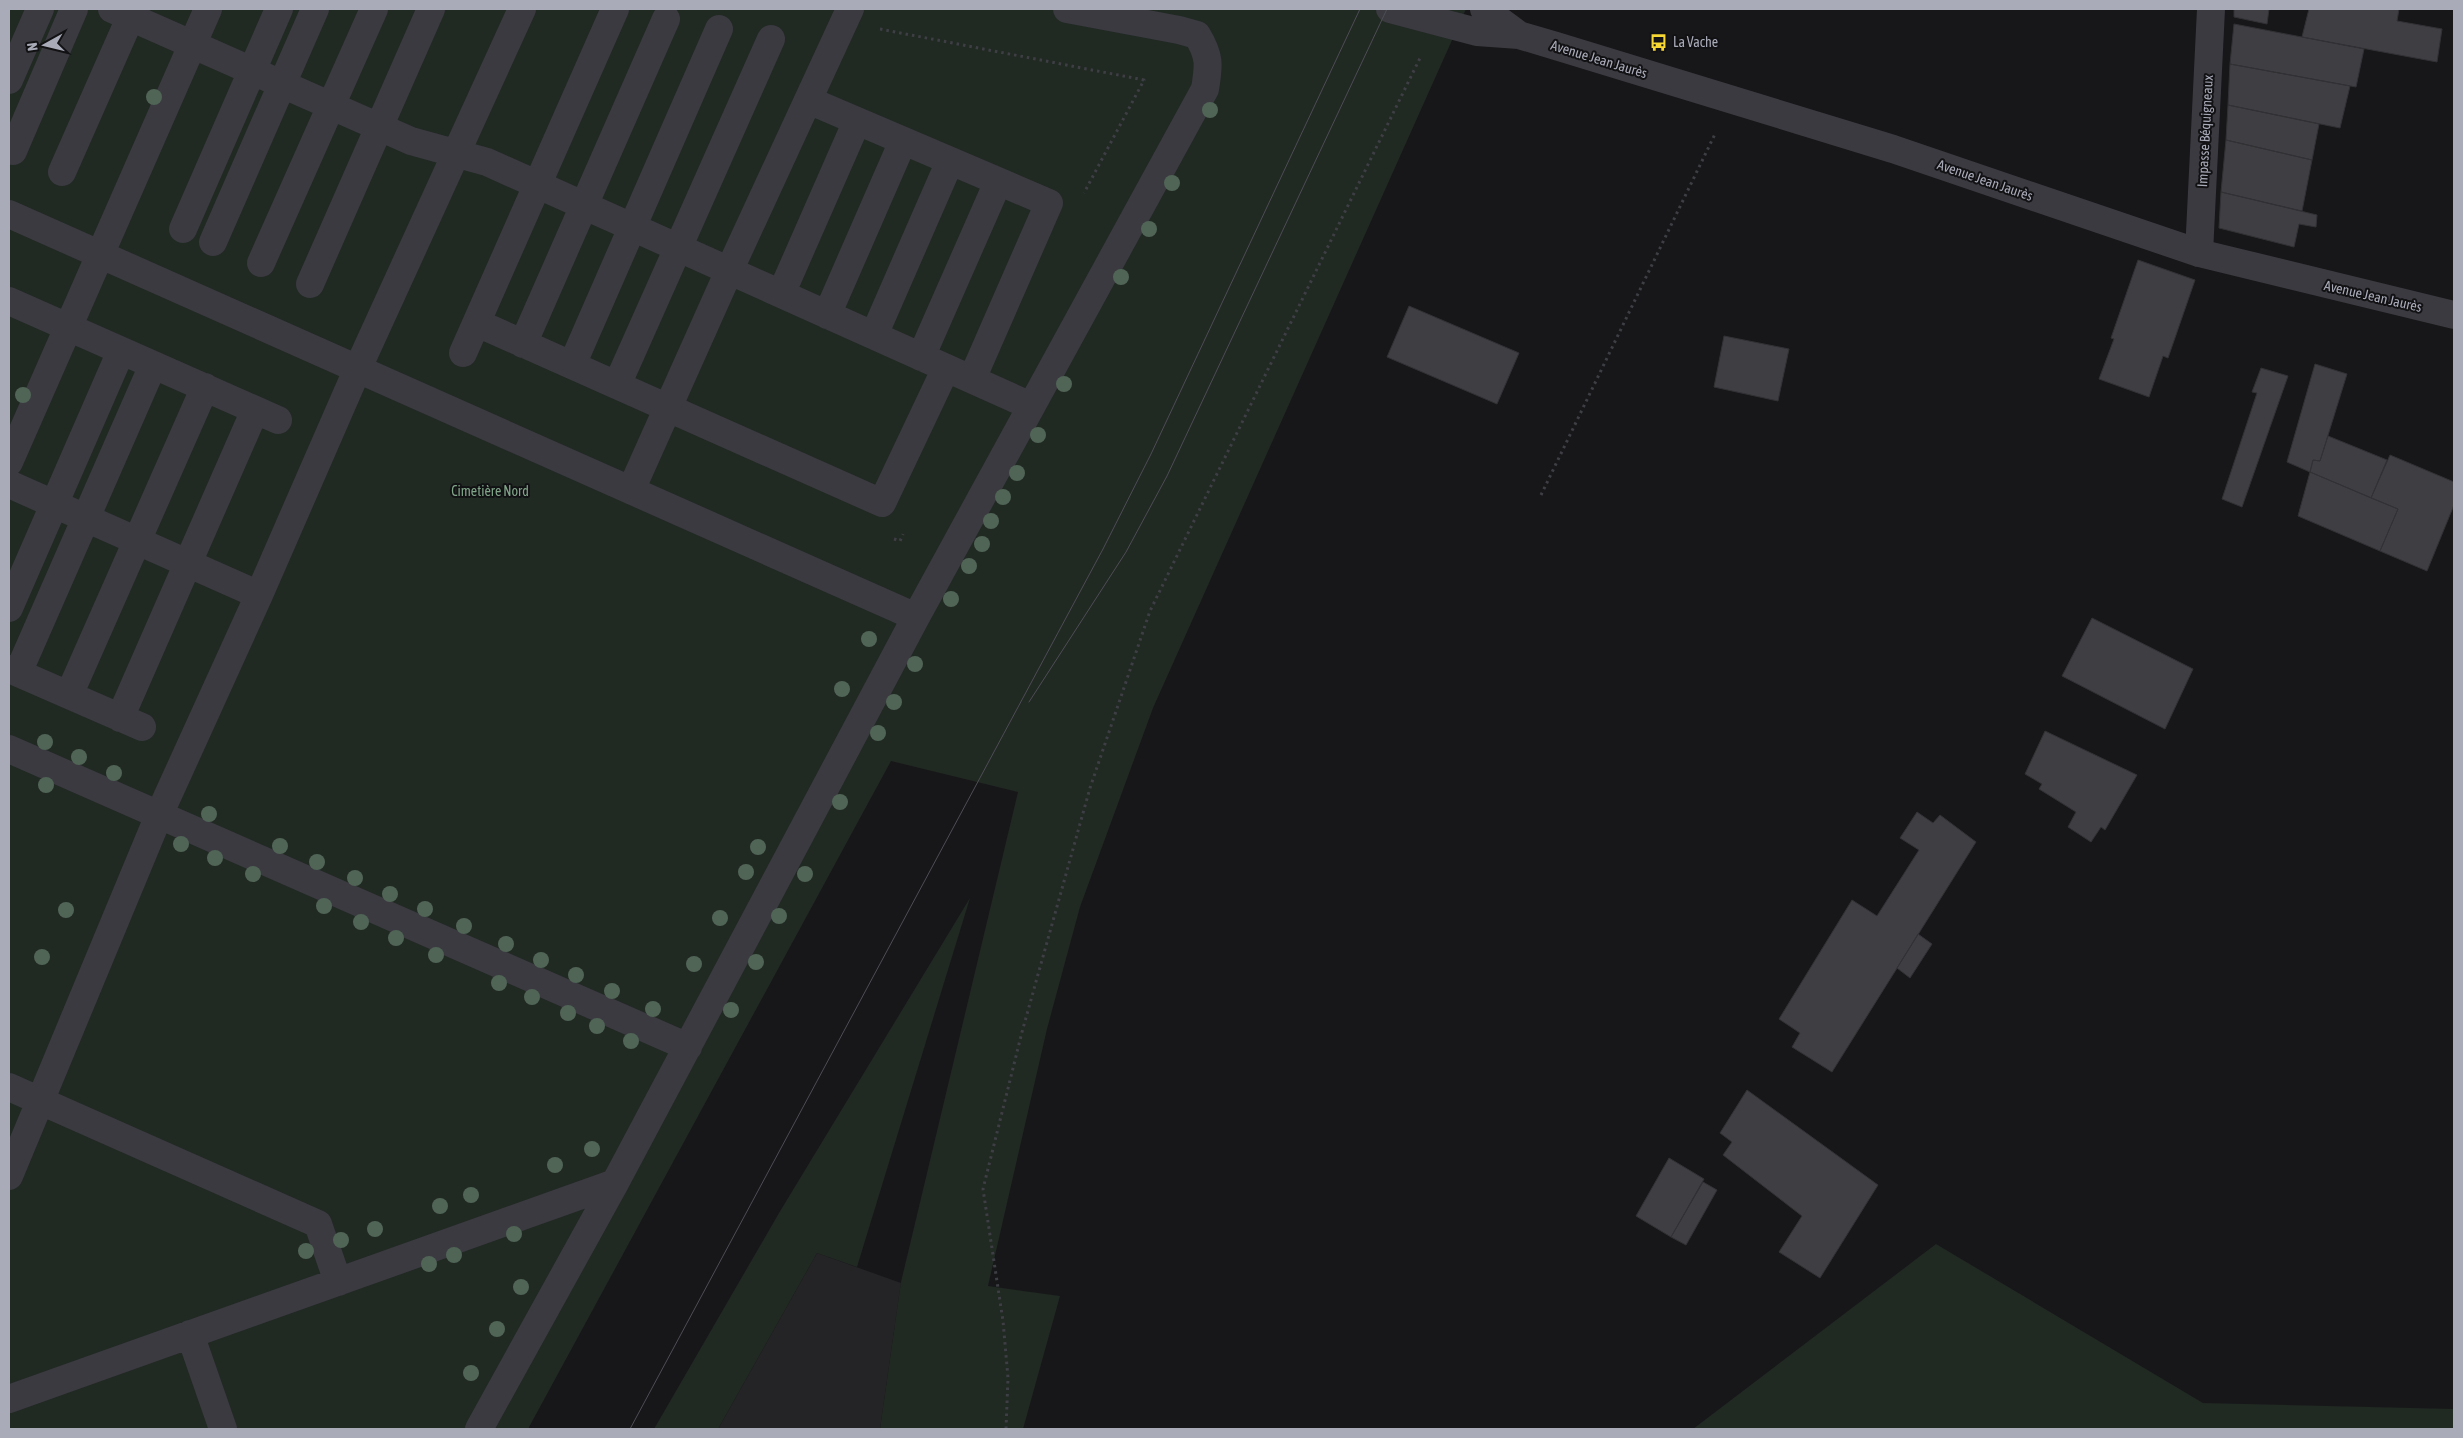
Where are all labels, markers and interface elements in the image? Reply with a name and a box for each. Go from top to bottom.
north arrow [20,20,70,70]
bus stop icon: La Vache [1649,32,1669,52]
place label: La Vache [1673,34,1718,50]
street label: Avenue Jean Jaurès [1549,37,1649,81]
text: N [24,42,41,52]
street label: Impasse Béquigneaux [2194,74,2216,188]
street label: Avenue Jean Jaurès [1935,156,2035,204]
street label: Avenue Jean Jaurès [2323,277,2424,315]
park label: Cimetière Nord [451,483,529,499]

